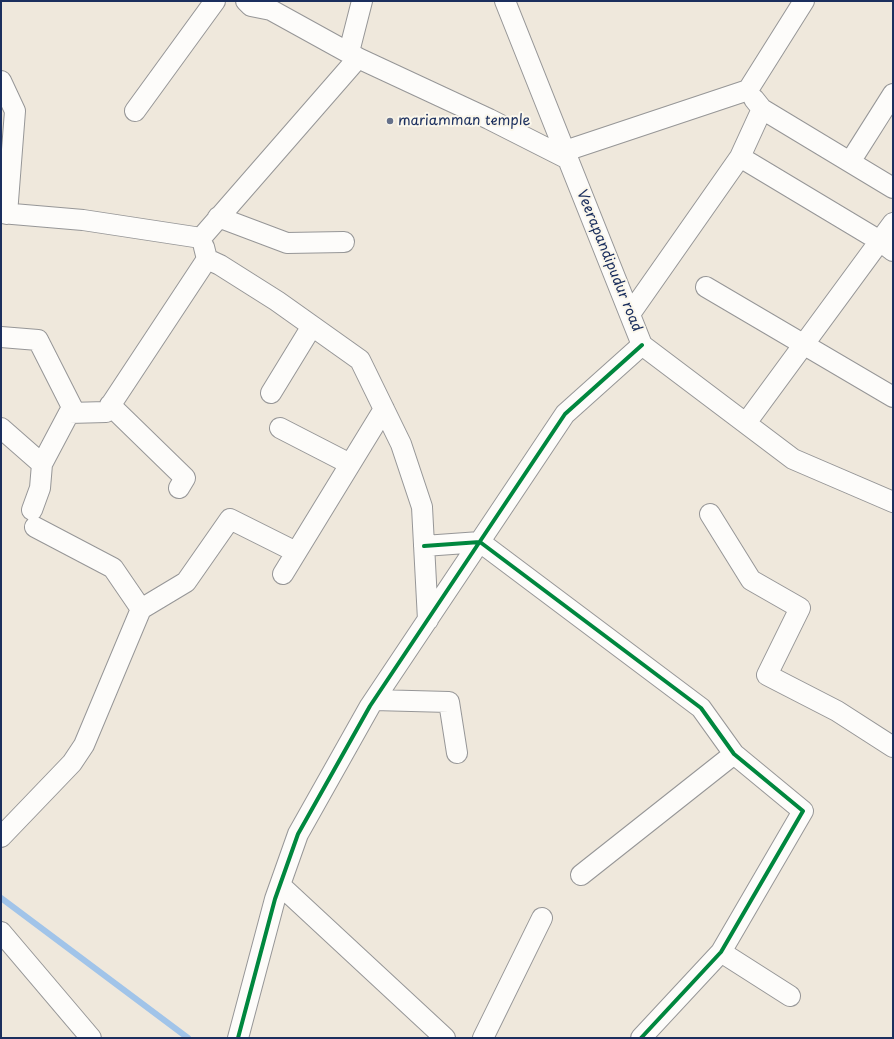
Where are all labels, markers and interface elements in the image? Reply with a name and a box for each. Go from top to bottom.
place label: mariamman temple [398,113,530,129]
marker: mariamman temple [385,116,395,126]
street label: Veerapandipudur road [573,188,645,334]

